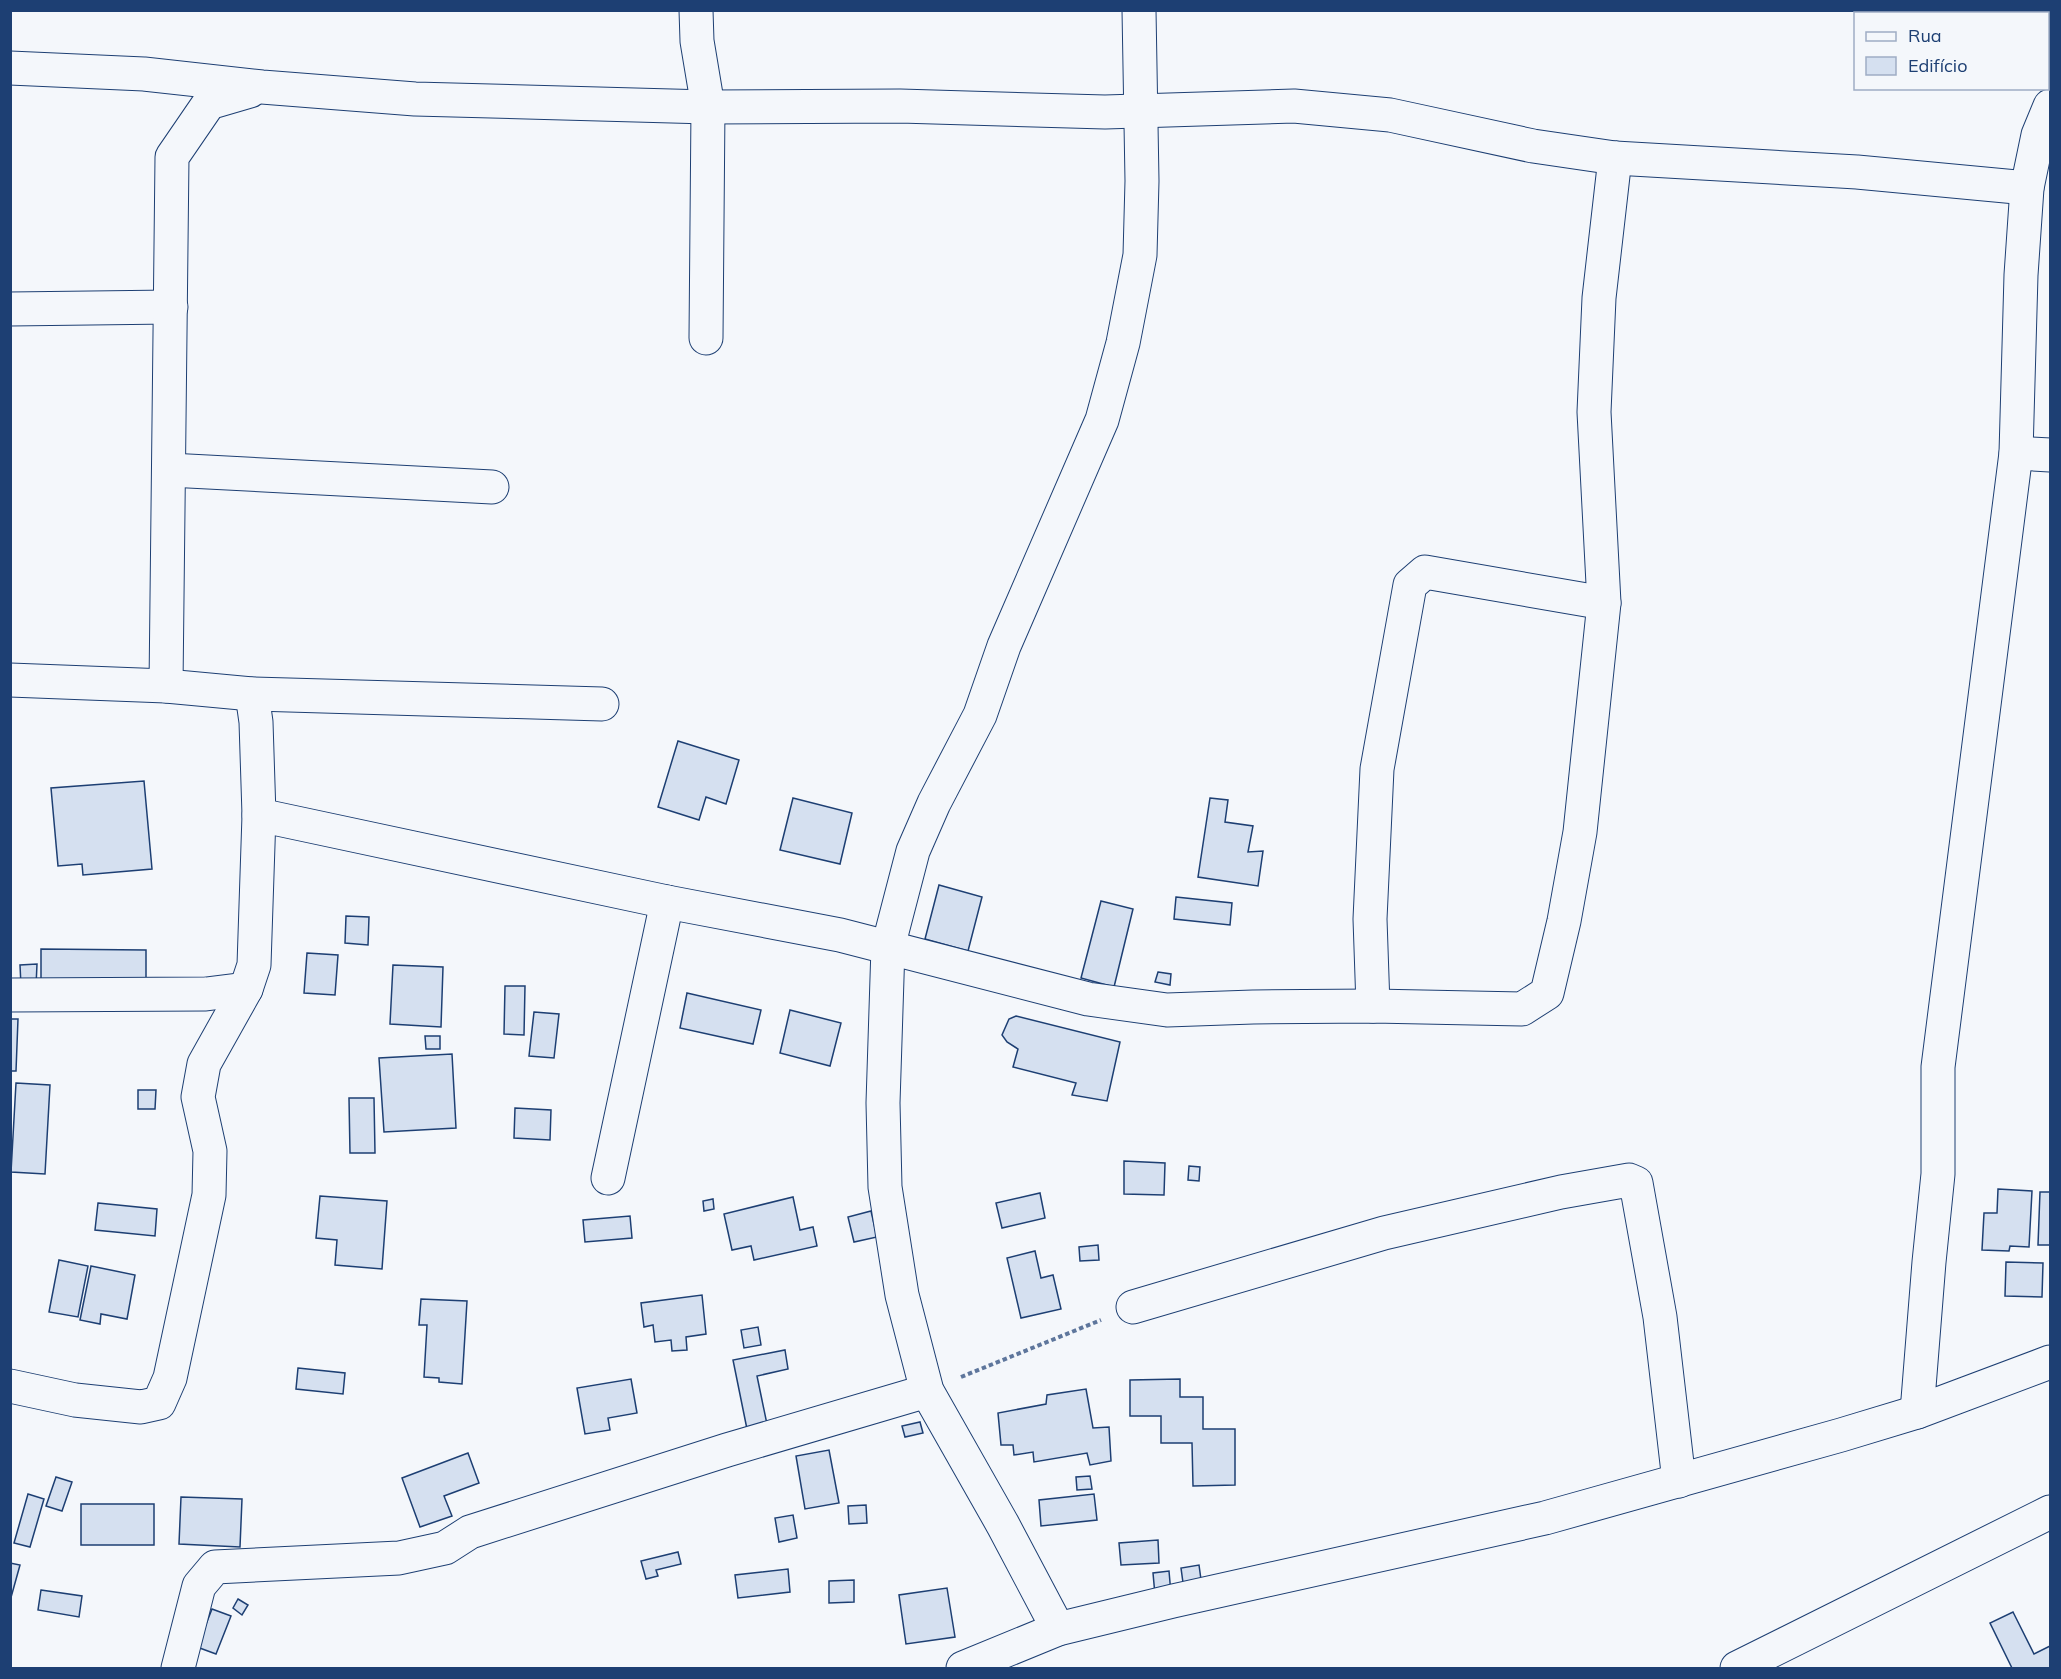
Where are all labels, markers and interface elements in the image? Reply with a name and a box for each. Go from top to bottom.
legend [1854,12,2049,90]
text: Rua [1908,24,1942,47]
text: Edifício [1908,54,1967,77]

